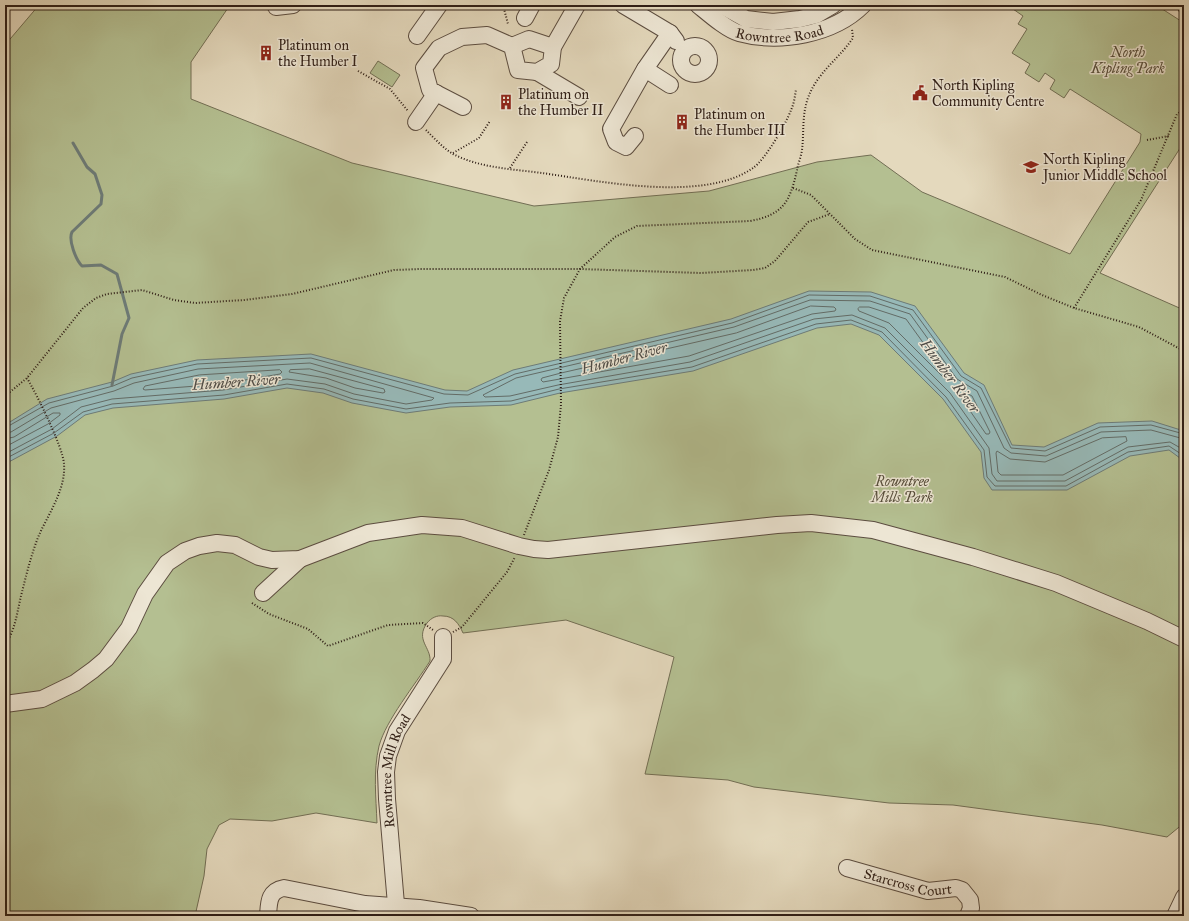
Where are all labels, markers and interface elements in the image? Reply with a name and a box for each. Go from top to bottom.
street label: Rowntree Road [734,22,826,47]
place label: Platinum on the Humber I [278,37,358,70]
building icon: Platinum on the Humber I [257,44,275,62]
park label: North Kipling Park [1090,44,1165,78]
place label: North Kipling Community Centre [932,77,1044,110]
public building icon: North Kipling Community Centre [911,84,929,102]
place label: Platinum on the Humber II [518,86,604,119]
building icon: Platinum on the Humber II [497,93,515,111]
place label: Platinum on the Humber III [694,106,786,139]
building icon: Platinum on the Humber III [673,113,691,131]
place label: North Kipling Junior Middle School [1041,151,1167,185]
school or university icon: North Kipling Junior Middle School [1022,158,1040,176]
water label: Humber River [916,334,984,417]
water label: Humber River [578,338,670,378]
water label: Humber River [190,370,281,394]
park label: Rowntree Mills Park [869,473,933,506]
street label: Rowntree Mill Road [378,711,415,829]
street label: Starcross Court [862,865,953,900]

